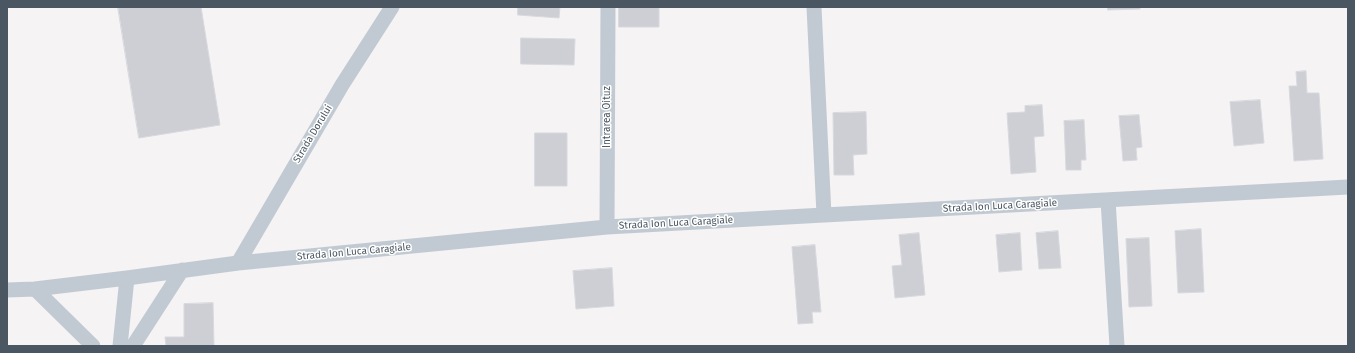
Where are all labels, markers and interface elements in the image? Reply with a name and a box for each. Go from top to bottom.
street label: Intrarea Oituz [601,86,613,148]
street label: Strada Dorului [291,103,335,165]
street label: Strada Ion Luca Caragiale [943,197,1057,215]
street label: Strada Ion Luca Caragiale [619,214,733,232]
street label: Strada Ion Luca Caragiale [297,241,411,263]

